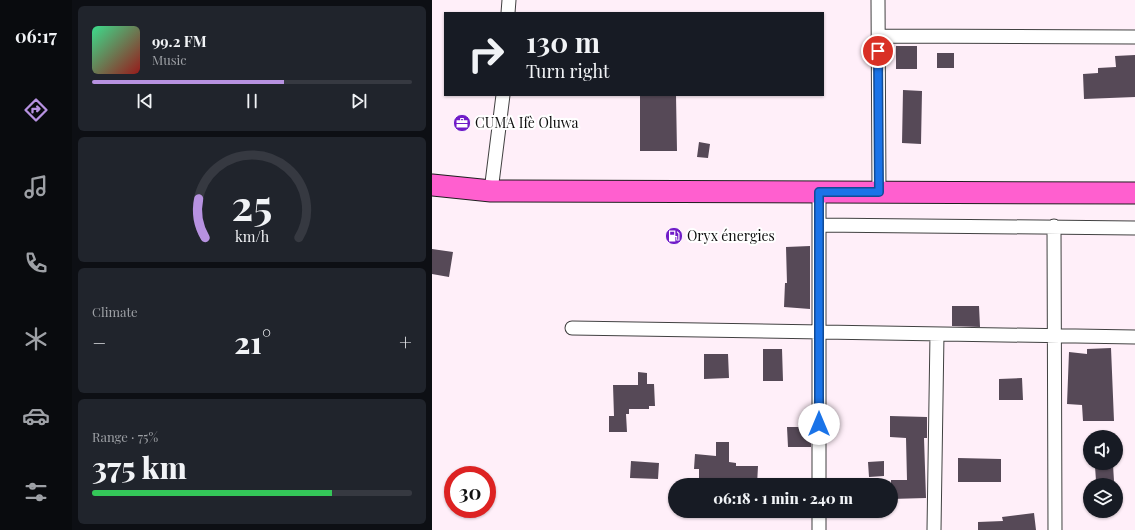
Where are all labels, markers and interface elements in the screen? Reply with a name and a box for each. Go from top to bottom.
text: 130 m [526,23,600,60]
text: 06:17 [15,24,57,48]
icon: right [460,28,512,80]
text: 99.2 FM [152,31,207,51]
pin [861,34,895,68]
icon: arrive [867,40,889,62]
text: Music [152,51,187,68]
text: Turn right [526,59,609,83]
icon: previous [134,90,156,112]
icon: pause [241,90,263,112]
icon: next [348,90,370,112]
icon: directions [22,96,50,124]
office icon: CUMA Ifè Oluwa [452,113,472,133]
place label: CUMA Ifè Oluwa [475,113,578,132]
icon: music [22,173,50,201]
text: 25 [232,175,272,230]
text: km/h [235,226,270,245]
fuel station icon: Oryx énergies [664,226,684,246]
place label: Oryx énergies [687,226,775,245]
icon: phone [22,249,50,277]
text: Climate [92,303,138,320]
text: 21° [234,322,271,362]
icon: climate [22,325,50,353]
text: − [92,327,106,357]
text: + [399,327,412,357]
icon: car [22,402,50,430]
position arrow [798,403,840,445]
text: Range · 75% [92,428,158,445]
map controls [1083,430,1123,518]
button: sound [1083,430,1123,470]
text: 375 km [92,447,187,487]
speed limit sign: 30 [444,466,496,518]
icon: filters [22,478,50,506]
button: layers [1083,478,1123,518]
text: 06:18 · 1 min · 240 m [713,488,853,508]

